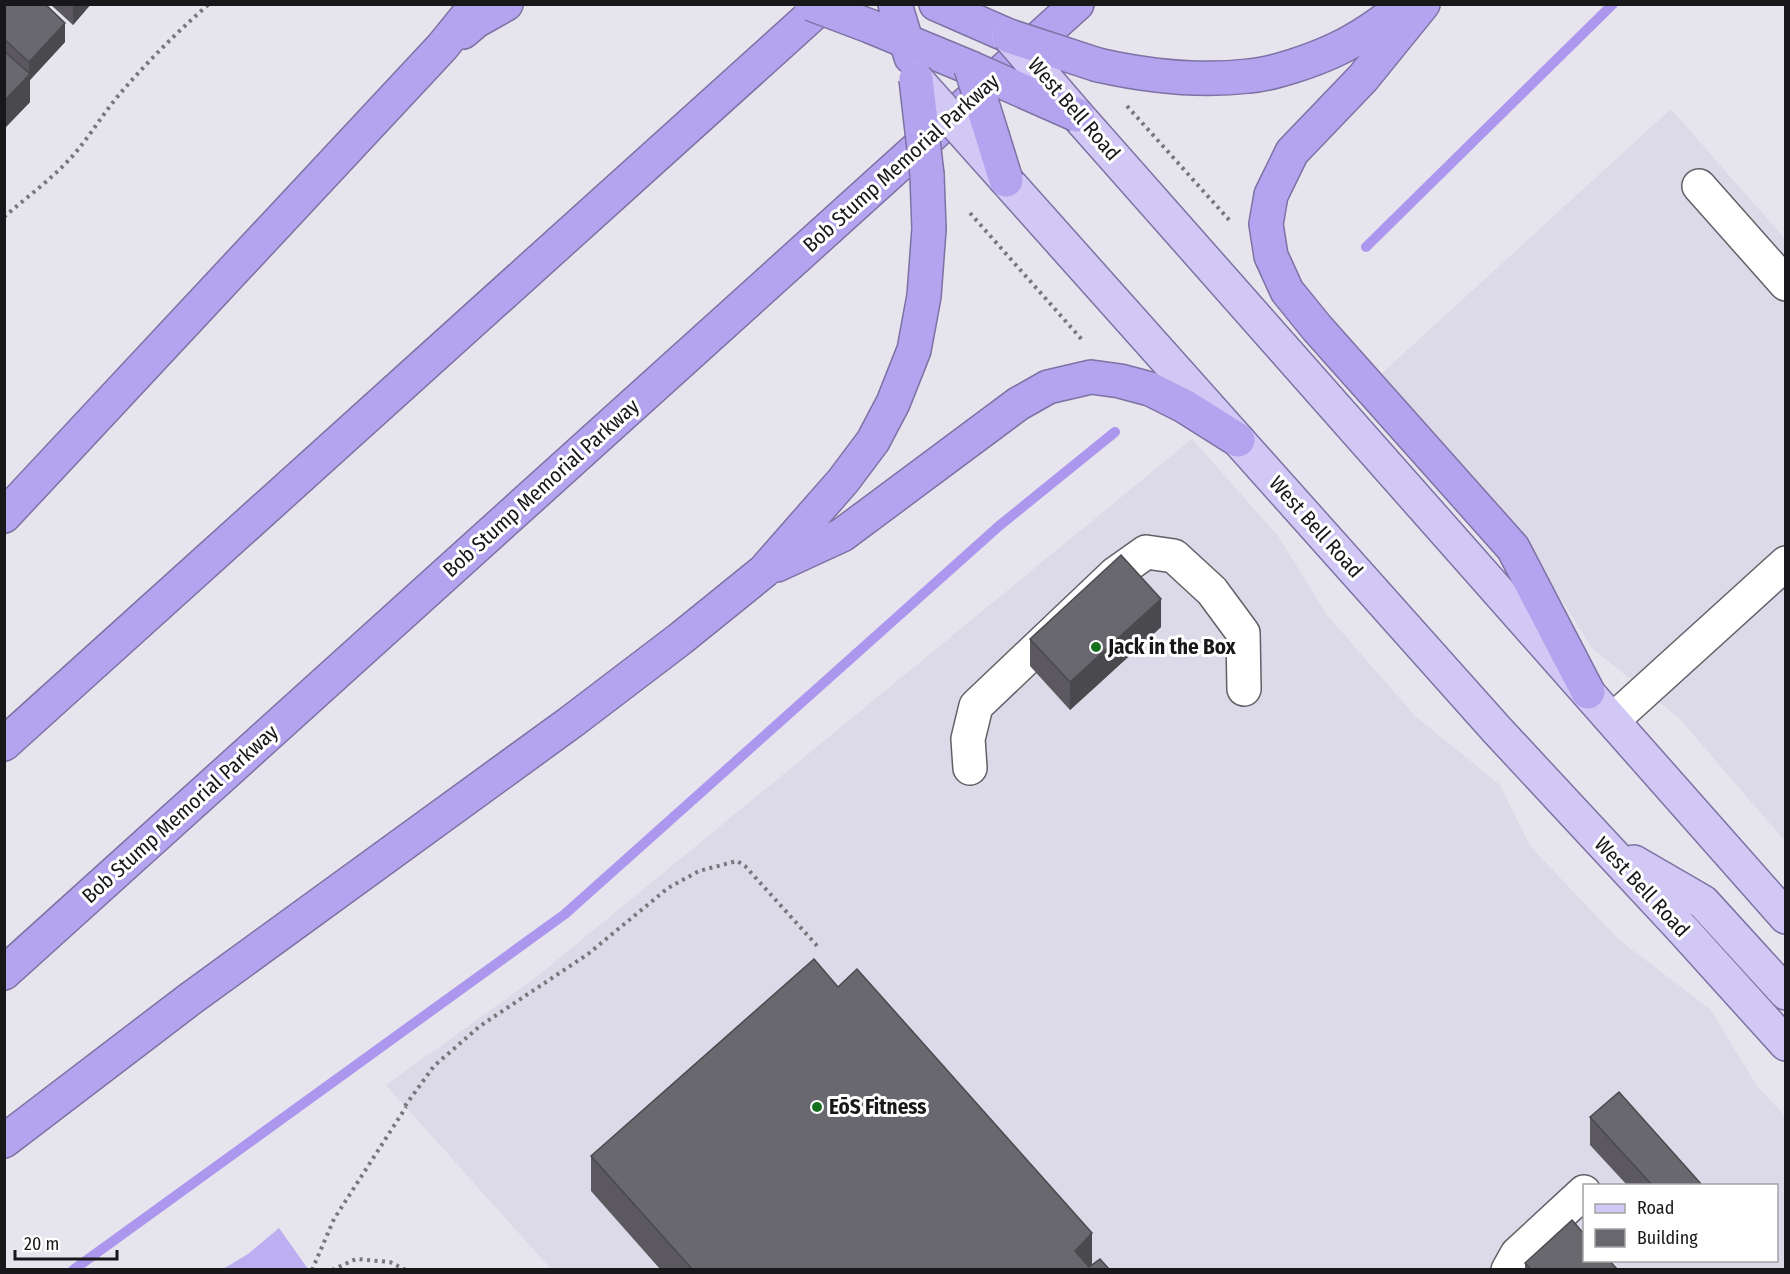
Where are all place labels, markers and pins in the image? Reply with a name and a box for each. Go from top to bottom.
place label: Jack in the Box [1107,634,1237,660]
marker: Jack in the Box [1089,640,1103,654]
place label: EōS Fitness [829,1094,927,1120]
marker: EōS Fitness [810,1100,824,1114]

